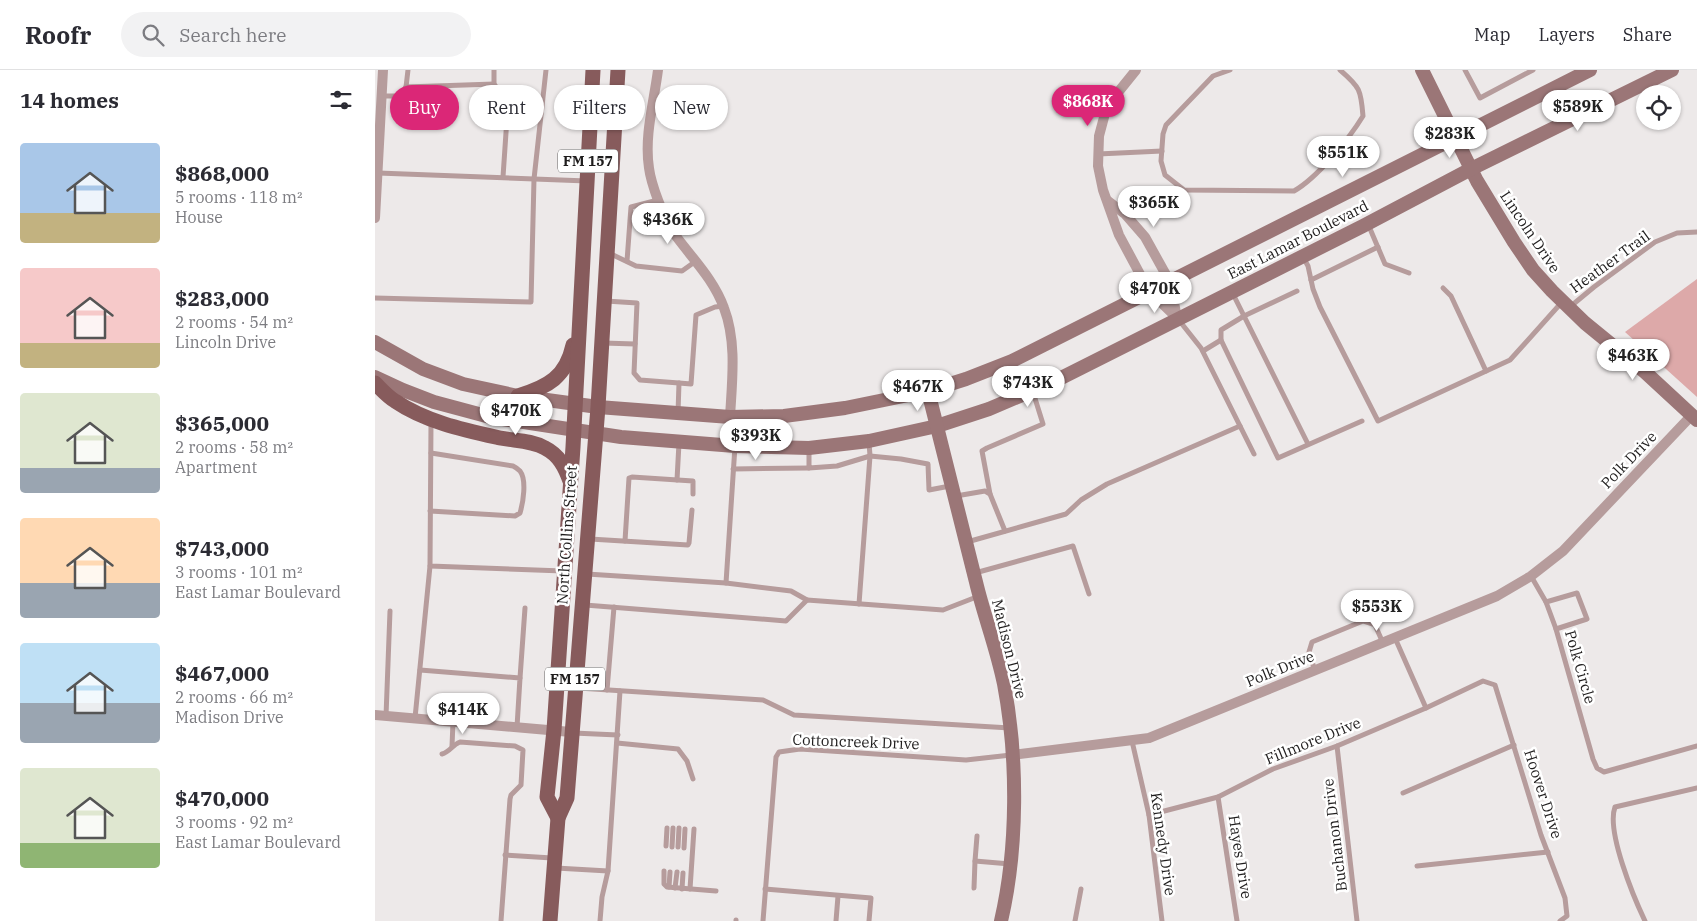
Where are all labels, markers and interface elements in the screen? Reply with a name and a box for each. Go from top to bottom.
search box [121,12,471,57]
text: Roofr [25,19,91,51]
icon: search [139,21,167,49]
text: Search here [179,23,286,47]
text: Map [1474,23,1511,46]
text: Layers [1539,23,1595,46]
text: Share [1623,23,1672,46]
chip: Buy [390,85,459,130]
chip: Rent [469,85,544,130]
chip: Filters [554,85,645,130]
chip: New [655,85,728,130]
pin: $868K [1053,85,1123,127]
map controls [1636,85,1681,130]
button: locate [1636,85,1681,130]
text: 14 homes [20,86,119,114]
icon: filters [327,86,355,114]
pin: $589K [1543,90,1613,132]
text: $868K [1063,91,1113,111]
text: $589K [1553,96,1603,116]
pin: $283K [1415,116,1485,159]
text: $283K [1425,123,1475,143]
pin: $551K [1308,136,1378,178]
text: $551K [1318,142,1368,162]
road number: FM 157 [558,150,618,172]
text: $868,000 [175,159,269,187]
icon: home [60,163,120,223]
pin: $365K [1119,186,1189,228]
text: 5 rooms · 118 m² [175,187,303,207]
street label: Lincoln Drive [1496,187,1565,276]
text: $365K [1129,192,1179,212]
street label: East Lamar Boulevard [1224,196,1371,283]
pin: $436K [633,202,703,245]
text: House [175,207,223,227]
text: $436K [643,209,693,229]
street label: Heather Trail [1566,226,1654,297]
pin: $470K [1120,272,1190,314]
text: $470K [1130,278,1180,298]
text: $283,000 [175,284,269,312]
icon: home [60,288,120,348]
text: 2 rooms · 54 m² [175,312,293,332]
text: Lincoln Drive [175,332,276,352]
pin: $463K [1598,338,1668,381]
text: $463K [1608,345,1658,365]
pin: $743K [993,366,1063,408]
pin: $467K [883,370,953,412]
text: $743K [1003,372,1053,392]
text: $467K [893,376,943,396]
pin: $470K [481,394,551,436]
text: $470K [491,400,541,420]
text: $365,000 [175,409,269,437]
icon: home [60,413,120,473]
pin: $393K [721,418,791,461]
text: $393K [731,425,781,445]
street label: Polk Drive [1597,427,1661,492]
text: 2 rooms · 58 m² [175,437,293,457]
text: Apartment [175,457,257,477]
street label: North Collins Street [552,465,581,605]
text: $743,000 [175,534,269,562]
icon: home [60,538,120,598]
text: 3 rooms · 101 m² [175,562,303,582]
text: East Lamar Boulevard [175,582,341,602]
pin: $553K [1342,590,1412,632]
text: $553K [1352,596,1402,616]
street label: Madison Drive [988,597,1031,701]
street label: Polk Circle [1561,628,1600,706]
street label: Polk Drive [1243,646,1317,691]
text: $467,000 [175,659,269,687]
icon: home [60,663,120,723]
road number: FM 157 [545,668,605,690]
text: 2 rooms · 66 m² [175,687,293,707]
pin: $414K [428,692,498,735]
text: $414K [438,699,488,719]
text: Madison Drive [175,707,284,727]
street label: Fillmore Drive [1262,713,1363,768]
street label: Cottoncreek Drive [792,730,920,753]
street label: Hoover Drive [1520,747,1567,841]
street label: Buchanon Drive [1318,778,1351,893]
text: $470,000 [175,784,269,812]
icon: home [60,788,120,848]
street label: Kennedy Drive [1147,791,1180,897]
text: 3 rooms · 92 m² [175,812,293,832]
street label: Hayes Drive [1225,814,1256,900]
text: East Lamar Boulevard [175,832,341,852]

